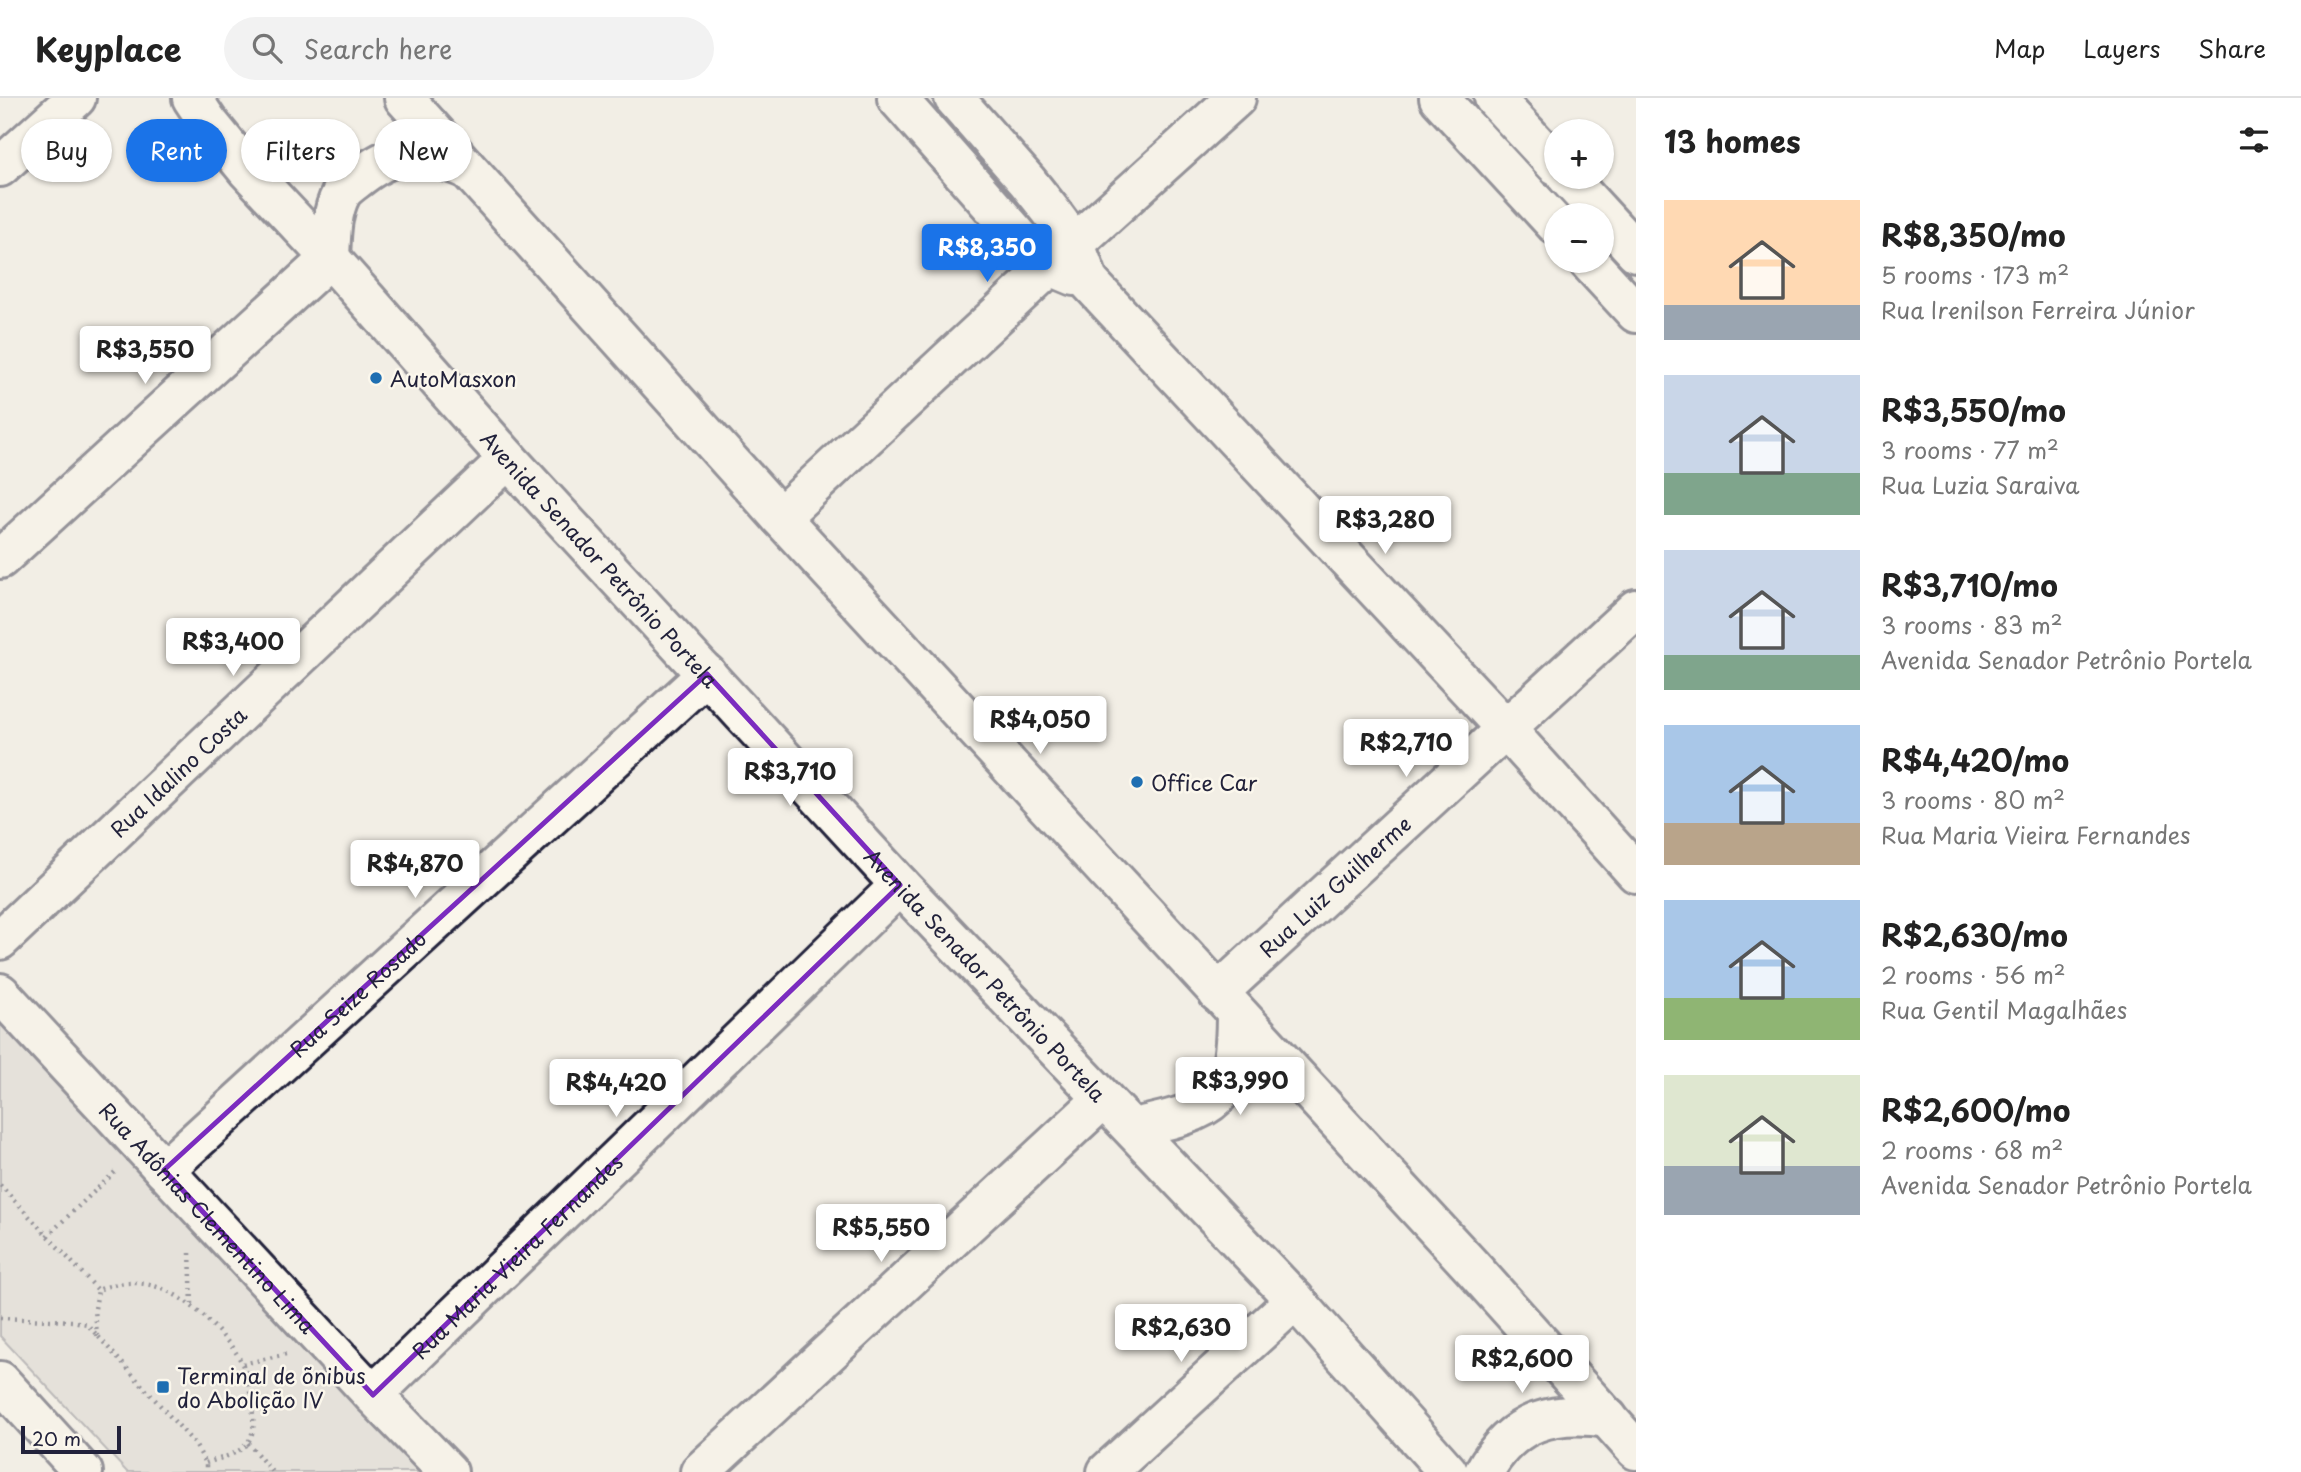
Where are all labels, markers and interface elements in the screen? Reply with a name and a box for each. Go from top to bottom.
search box [224,17,714,80]
text: Keyplace [35,23,182,73]
icon: search [248,29,286,67]
text: Search here [304,29,452,68]
text: Map [1994,30,2045,66]
text: Layers [2083,30,2160,66]
text: Share [2198,30,2266,66]
text: 13 homes [1664,118,1801,163]
chip: Buy [21,119,112,182]
chip: Rent [126,119,227,182]
chip: Filters [241,119,360,182]
chip: New [374,119,472,182]
map controls [1544,119,1614,273]
button: + [1544,119,1614,189]
icon: filters [2235,121,2273,159]
button: − [1544,203,1614,273]
text: R$8,350/mo [1881,212,2066,257]
pin: R$8,350 [922,225,1052,284]
icon: home [1720,228,1804,312]
text: R$8,350 [938,229,1036,264]
text: 5 rooms · 173 m² [1881,257,2069,292]
text: Rua Irenilson Ferreira Júnior [1881,292,2195,327]
pin: R$3,550 [80,327,210,386]
text: R$3,550 [96,331,194,366]
place label: AutoMasxon [390,362,517,394]
marker: AutoMasxon [368,370,384,386]
text: R$3,550/mo [1881,387,2066,432]
icon: home [1720,403,1804,487]
street label: Avenida Senador Petrônio Portela [474,423,726,694]
text: 3 rooms · 77 m² [1881,432,2059,467]
text: Rua Luzia Saraiva [1881,467,2079,502]
pin: R$3,280 [1320,496,1450,556]
text: R$3,280 [1335,501,1435,536]
text: R$3,710/mo [1881,562,2058,607]
icon: home [1720,578,1804,662]
text: 3 rooms · 83 m² [1881,607,2063,642]
pin: R$3,400 [168,618,298,678]
text: R$3,400 [182,623,284,658]
text: Avenida Senador Petrônio Portela [1881,642,2252,677]
pin: R$4,050 [975,696,1105,756]
street label: Rua Idalino Costa [102,699,253,844]
text: R$4,050 [990,701,1090,736]
pin: R$2,710 [1341,720,1471,779]
text: R$2,710 [1360,724,1453,759]
text: R$4,420/mo [1881,737,2069,782]
pin: R$3,710 [725,748,855,808]
text: R$3,710 [744,753,836,788]
icon: home [1720,753,1804,837]
place label: Office Car [1151,766,1258,798]
marker: Office Car [1129,774,1145,790]
text: 3 rooms · 80 m² [1881,782,2065,817]
street label: Rua Luiz Guilherme [1251,808,1417,964]
text: Rua Maria Vieira Fernandes [1881,817,2191,852]
pin: R$4,870 [350,840,480,900]
street label: Avenida Senador Petrônio Portela [857,841,1114,1109]
text: R$4,870 [366,845,464,880]
text: R$2,630/mo [1881,912,2068,957]
street label: Rua Seize Rosado [282,922,433,1064]
icon: home [1720,928,1804,1012]
text: 2 rooms · 56 m² [1881,957,2066,992]
text: Rua Gentil Magalhães [1881,992,2127,1027]
pin: R$3,990 [1175,1058,1305,1117]
pin: R$4,420 [551,1060,681,1119]
text: R$3,990 [1191,1062,1289,1097]
text: R$4,420 [565,1064,667,1099]
text: R$2,600/mo [1881,1087,2070,1132]
street label: Rua Adônias Clementino Lima [92,1094,324,1341]
icon: home [1720,1103,1804,1187]
text: 2 rooms · 68 m² [1881,1132,2063,1167]
street label: Rua Maria Vieira Fernandes [404,1146,629,1366]
text: Avenida Senador Petrônio Portela [1881,1167,2252,1202]
pin: R$5,550 [816,1204,946,1264]
text: R$5,550 [832,1209,930,1244]
pin: R$2,630 [1116,1304,1246,1364]
text: R$2,630 [1131,1309,1231,1344]
pin: R$2,600 [1457,1336,1587,1395]
text: R$2,600 [1471,1340,1573,1375]
place label: Terminal de õnibus do Abolição IV [177,1359,366,1415]
marker: Terminal de õnibus do Abolição IV [155,1379,171,1395]
scale bar [21,1423,121,1455]
text: 20 m [32,1424,81,1452]

